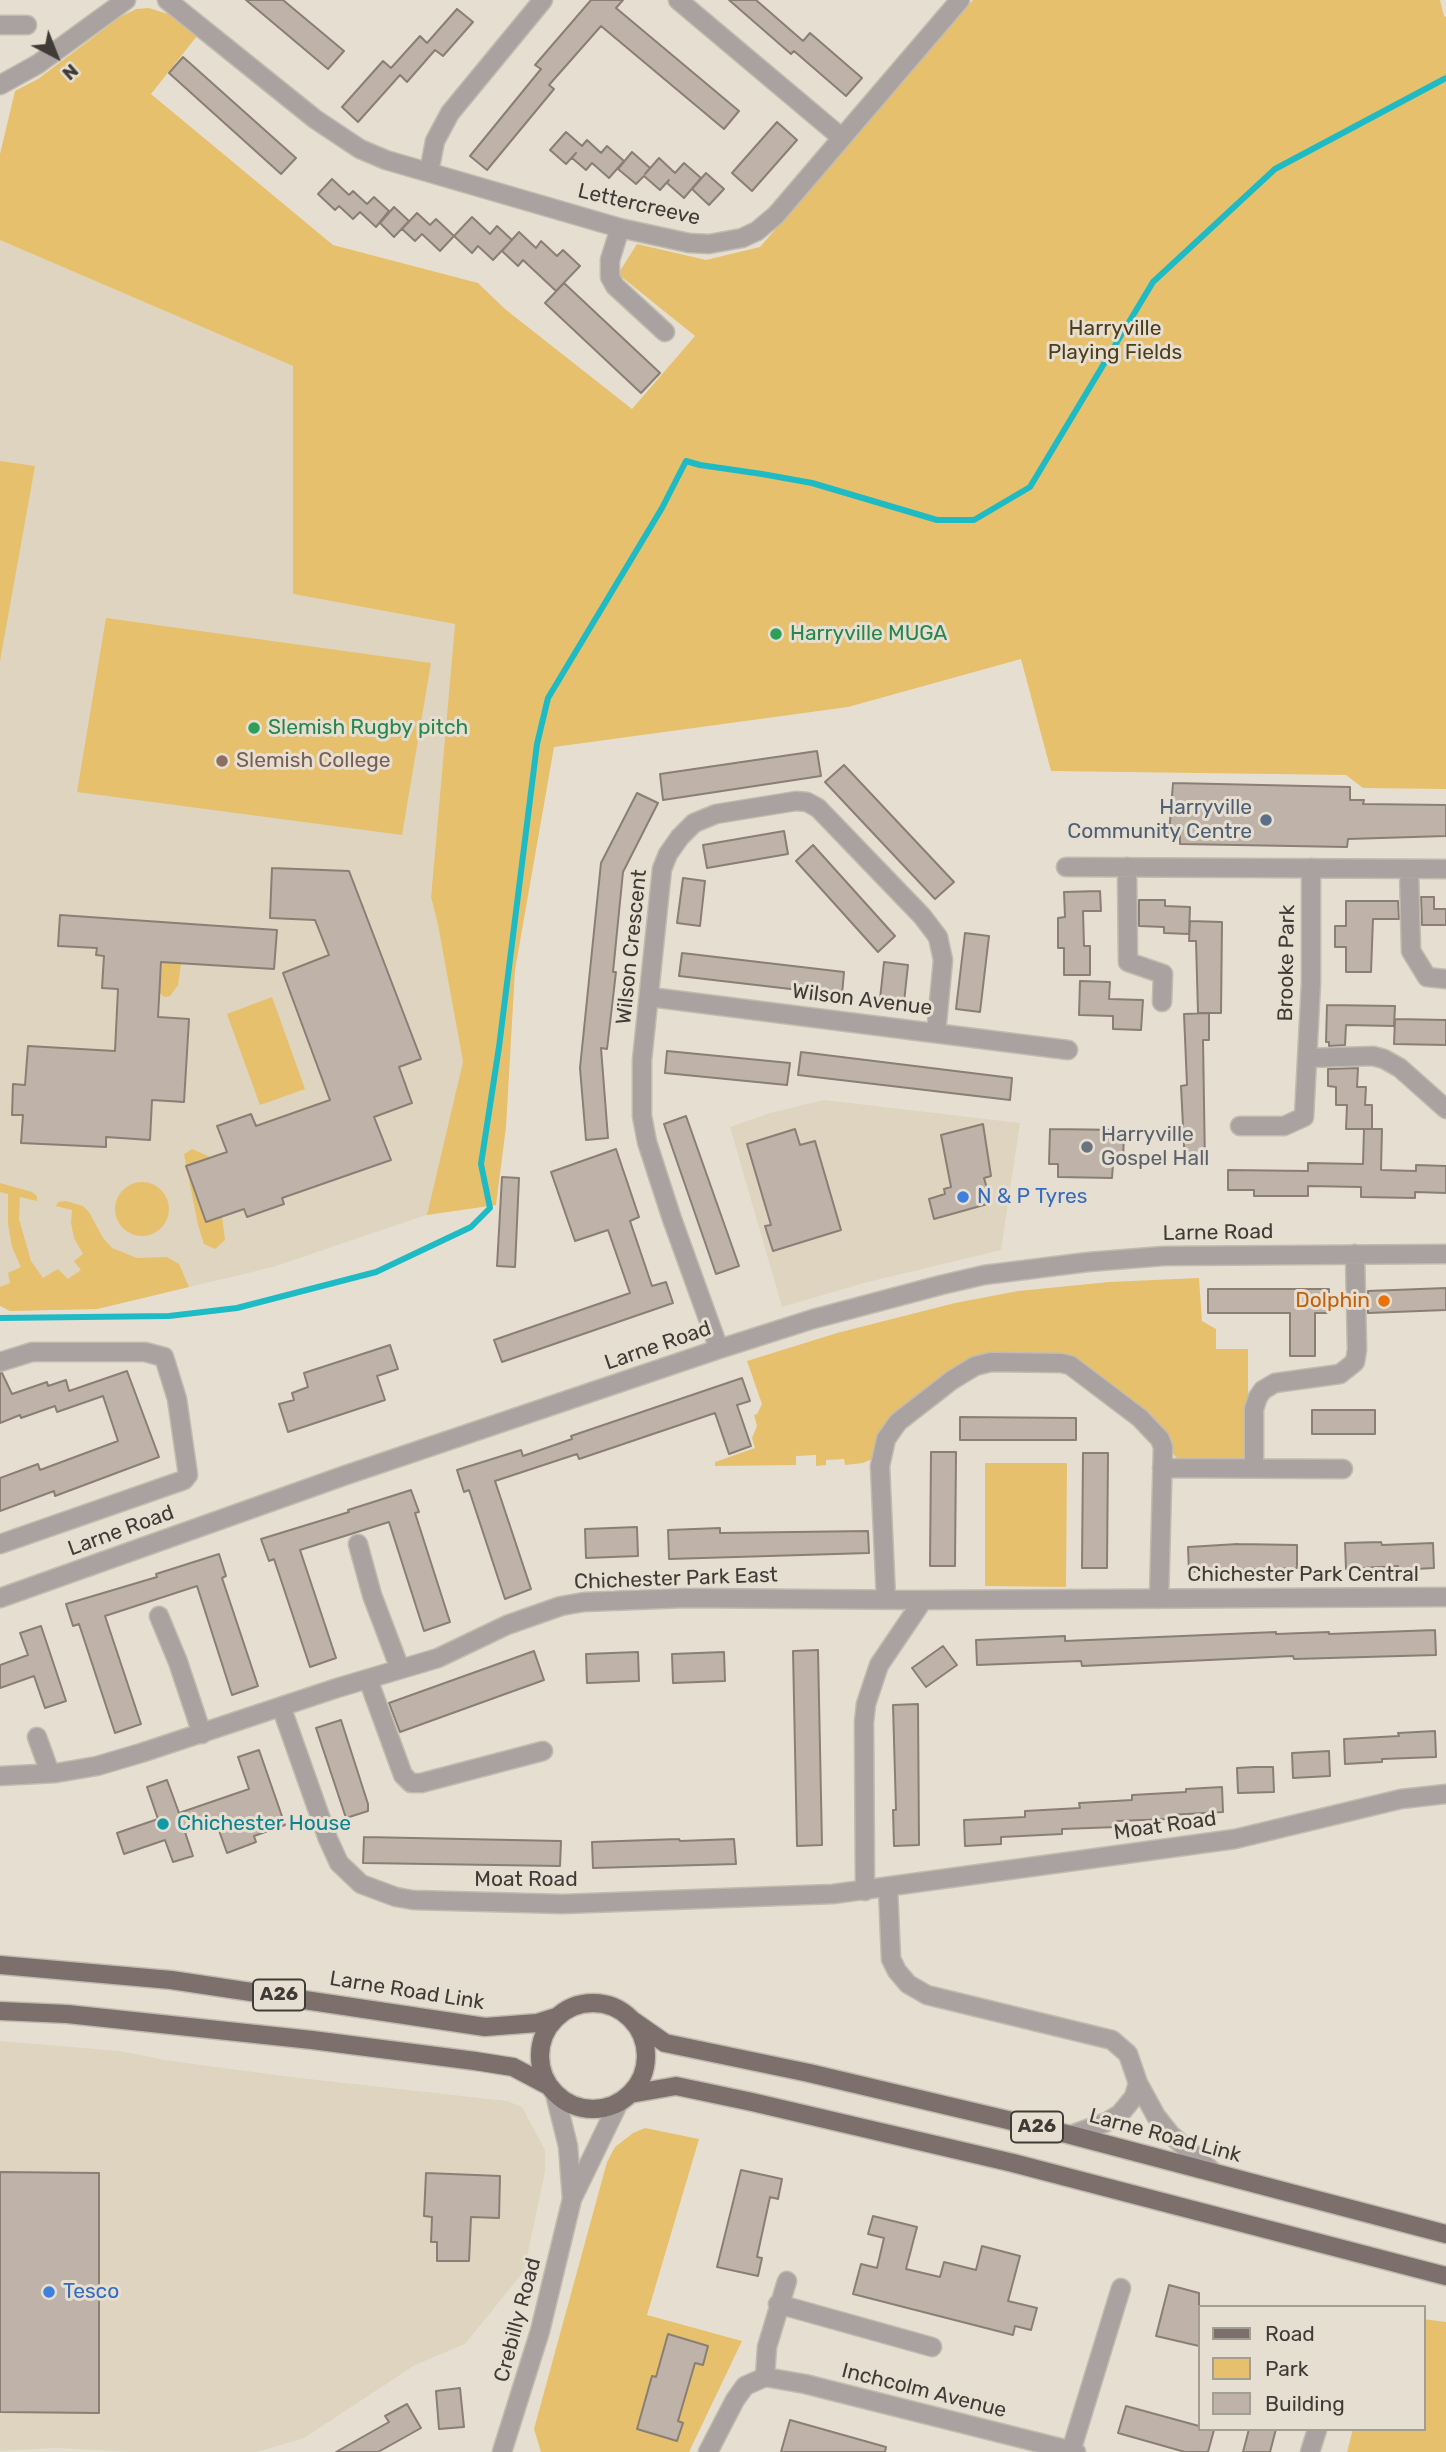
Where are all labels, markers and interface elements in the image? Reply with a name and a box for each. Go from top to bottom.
north arrow [21,21,91,91]
text: N [58,59,83,85]
street label: Lettercreeve [575,179,703,231]
park label: Harryville Playing Fields [1048,316,1182,366]
place label: Harryville MUGA [790,621,947,647]
marker: Harryville MUGA [768,626,784,642]
place label: Slemish Rugby pitch [268,715,468,741]
marker: Slemish Rugby pitch [246,720,262,736]
place label: Slemish College [236,748,391,774]
marker: Slemish College [214,753,230,769]
place label: Harryville Community Centre [1067,795,1252,845]
marker: Harryville Community Centre [1258,812,1274,828]
street label: Wilson Crescent [611,868,653,1026]
street label: Brooke Park [1273,904,1301,1022]
street label: Wilson Avenue [790,979,934,1021]
place label: Harryville Gospel Hall [1101,1122,1209,1172]
marker: Harryville Gospel Hall [1079,1139,1095,1155]
place label: N & P Tyres [977,1184,1087,1210]
marker: N & P Tyres [955,1189,971,1205]
street label: Larne Road [1162,1219,1274,1247]
place label: Dolphin [1295,1288,1370,1314]
marker: Dolphin [1376,1293,1392,1309]
street label: Larne Road [602,1316,714,1376]
street label: Larne Road [65,1500,177,1562]
street label: Chichester Park Central [1187,1562,1419,1588]
street label: Chichester Park East [574,1563,778,1595]
street label: Moat Road [1112,1806,1218,1846]
place label: Chichester House [177,1811,351,1837]
marker: Chichester House [155,1816,171,1832]
street label: Moat Road [474,1867,578,1893]
street label: Larne Road Link [328,1966,486,2016]
road number: A26 [253,1980,305,2010]
street label: Larne Road Link [1086,2104,1244,2168]
road number: A26 [1011,2112,1063,2142]
street label: Crebilly Road [489,2255,547,2385]
place label: Tesco [63,2279,119,2305]
marker: Tesco [41,2284,57,2300]
legend [1198,2305,1425,2431]
text: Road [1265,2321,1315,2346]
text: Park [1265,2356,1309,2381]
street label: Inchcolm Avenue [839,2358,1009,2424]
text: Building [1265,2391,1345,2416]

